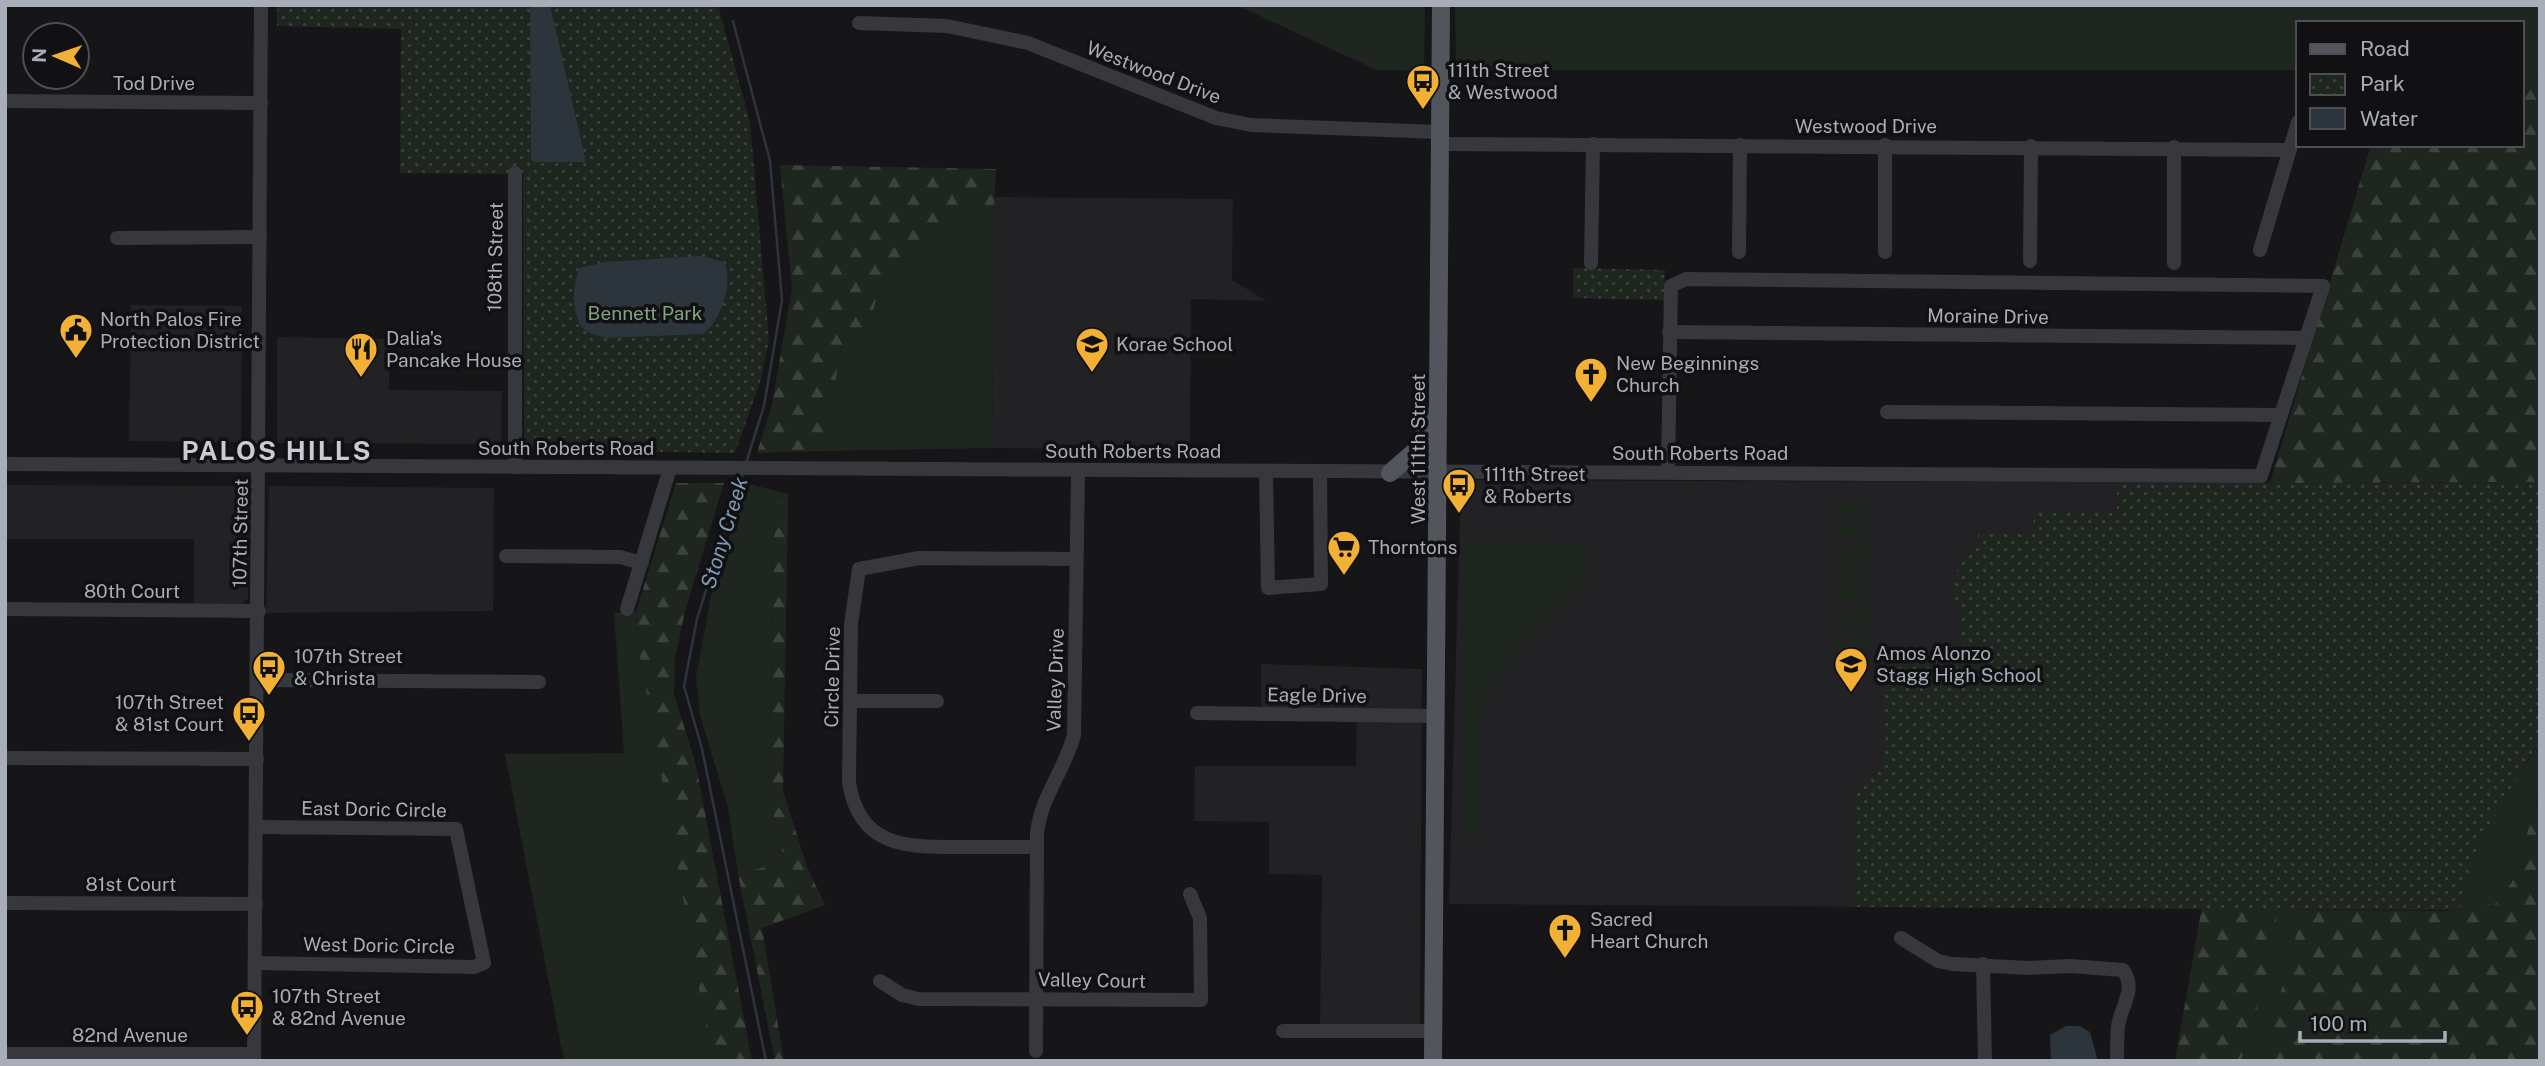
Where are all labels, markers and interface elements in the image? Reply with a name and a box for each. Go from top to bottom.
north arrow [21,21,91,91]
legend [2296,21,2524,147]
street label: Westwood Drive [1084,36,1224,108]
text: Road [2360,36,2410,61]
text: N [28,48,50,63]
place label: 111th Street & Westwood [1448,59,1558,103]
bus stop icon: 111th Street & Westwood [1404,62,1442,111]
text: Park [2360,71,2405,96]
street label: Tod Drive [113,72,195,94]
text: Water [2360,106,2418,131]
street label: Westwood Drive [1795,115,1937,137]
street label: 108th Street [483,202,507,312]
park label: Bennett Park [588,302,703,324]
street label: Moraine Drive [1927,304,2049,328]
place label: North Palos Fire Protection District [100,308,260,352]
public building icon: North Palos Fire Protection District [57,311,95,360]
school or university icon: Korae School [1073,325,1111,374]
place label: Dalia's Pancake House [386,327,522,371]
restaurant icon: Dalia's Pancake House [342,330,380,379]
place label: Korae School [1116,333,1233,355]
place label: New Beginnings Church [1616,352,1759,396]
church icon: New Beginnings Church [1572,355,1610,404]
street label: West 111th Street [1407,373,1429,525]
district label: PALOS HILLS [181,435,373,466]
street label: South Roberts Road [478,437,654,459]
street label: South Roberts Road [1045,440,1221,462]
street label: South Roberts Road [1612,442,1788,464]
place label: 111th Street & Roberts [1484,463,1586,507]
bus stop icon: 111th Street & Roberts [1440,466,1478,515]
water label: Stony Creek [695,474,753,592]
street label: 107th Street [228,478,252,588]
supermarket icon: Thorntons [1325,528,1363,577]
place label: Thorntons [1368,536,1457,558]
street label: 80th Court [84,580,180,602]
street label: Circle Drive [820,626,844,728]
street label: Valley Drive [1042,628,1068,732]
place label: Amos Alonzo Stagg High School [1876,642,2042,686]
place label: 107th Street & Christa [294,645,403,689]
school or university icon: Amos Alonzo Stagg High School [1832,645,1870,694]
bus stop icon: 107th Street & Christa [250,648,288,697]
street label: Eagle Drive [1267,683,1367,707]
place label: 107th Street & 81st Court [115,691,224,735]
bus stop icon: 107th Street & 81st Court [230,694,268,743]
street label: East Doric Circle [301,797,447,821]
street label: 81st Court [86,873,176,895]
place label: Sacred Heart Church [1590,908,1708,952]
church icon: Sacred Heart Church [1546,911,1584,960]
street label: West Doric Circle [303,933,455,957]
street label: Valley Court [1038,968,1146,992]
place label: 107th Street & 82nd Avenue [272,985,406,1029]
bus stop icon: 107th Street & 82nd Avenue [228,988,266,1037]
scale bar [2300,1000,2445,1044]
text: 100 m [2310,1011,2367,1036]
street label: 82nd Avenue [72,1024,188,1046]

